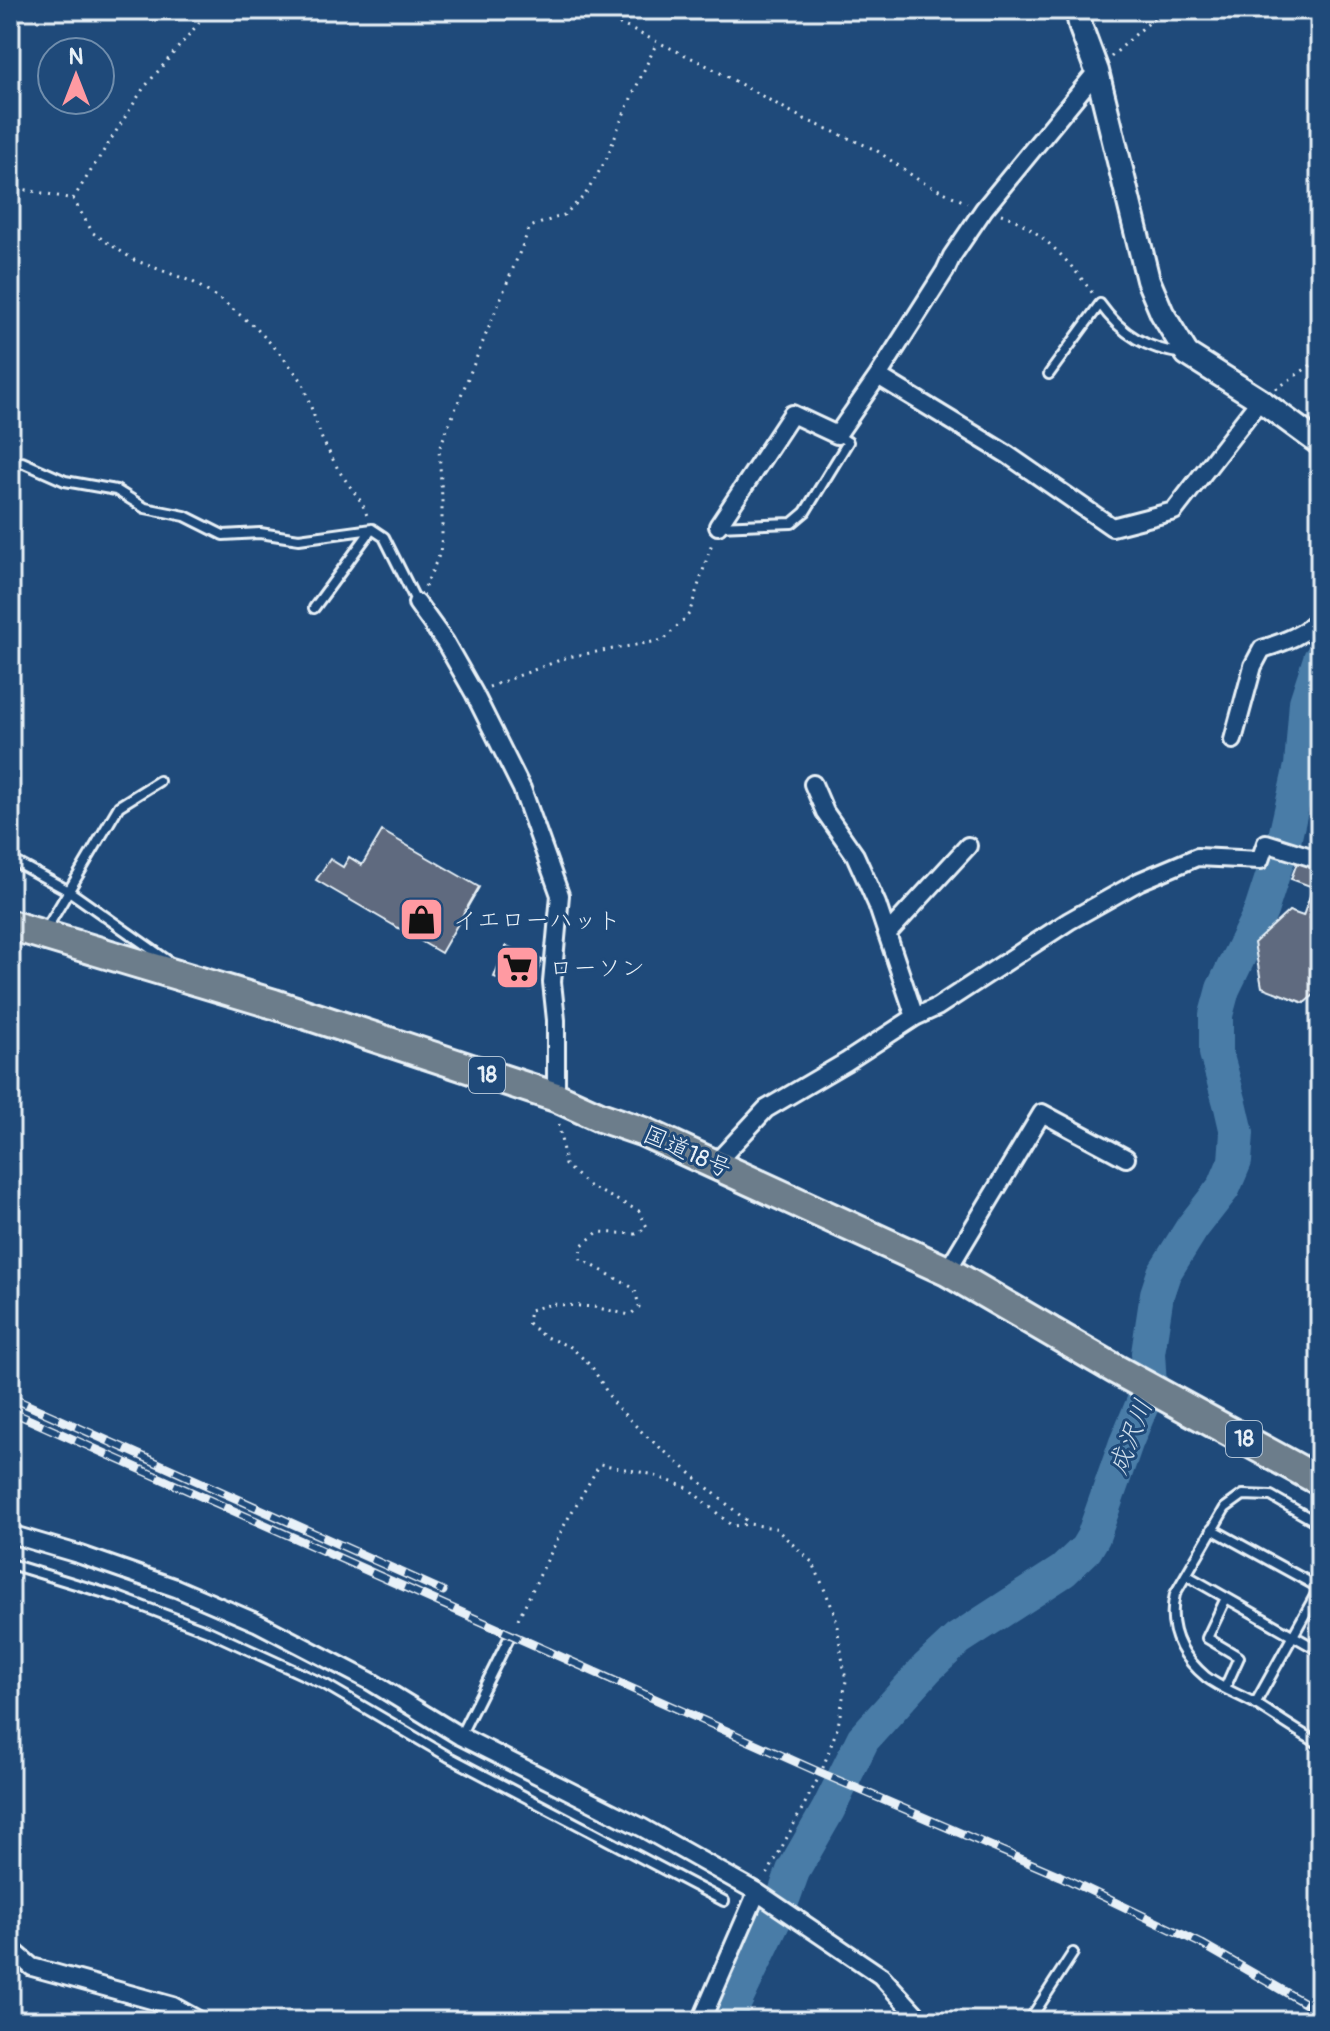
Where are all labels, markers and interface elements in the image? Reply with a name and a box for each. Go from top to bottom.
north arrow [36,36,116,116]
text: N [69,43,84,71]
shop icon: イエローハット [398,896,446,944]
place label: イエローハット [453,906,621,935]
supermarket icon: ローソン [494,944,542,992]
place label: ローソン [549,954,645,983]
road number: 18 [469,1057,505,1093]
street label: 国道18号 [638,1120,736,1184]
water label: 成沢川 [1102,1395,1160,1479]
road number: 18 [1226,1421,1262,1457]

